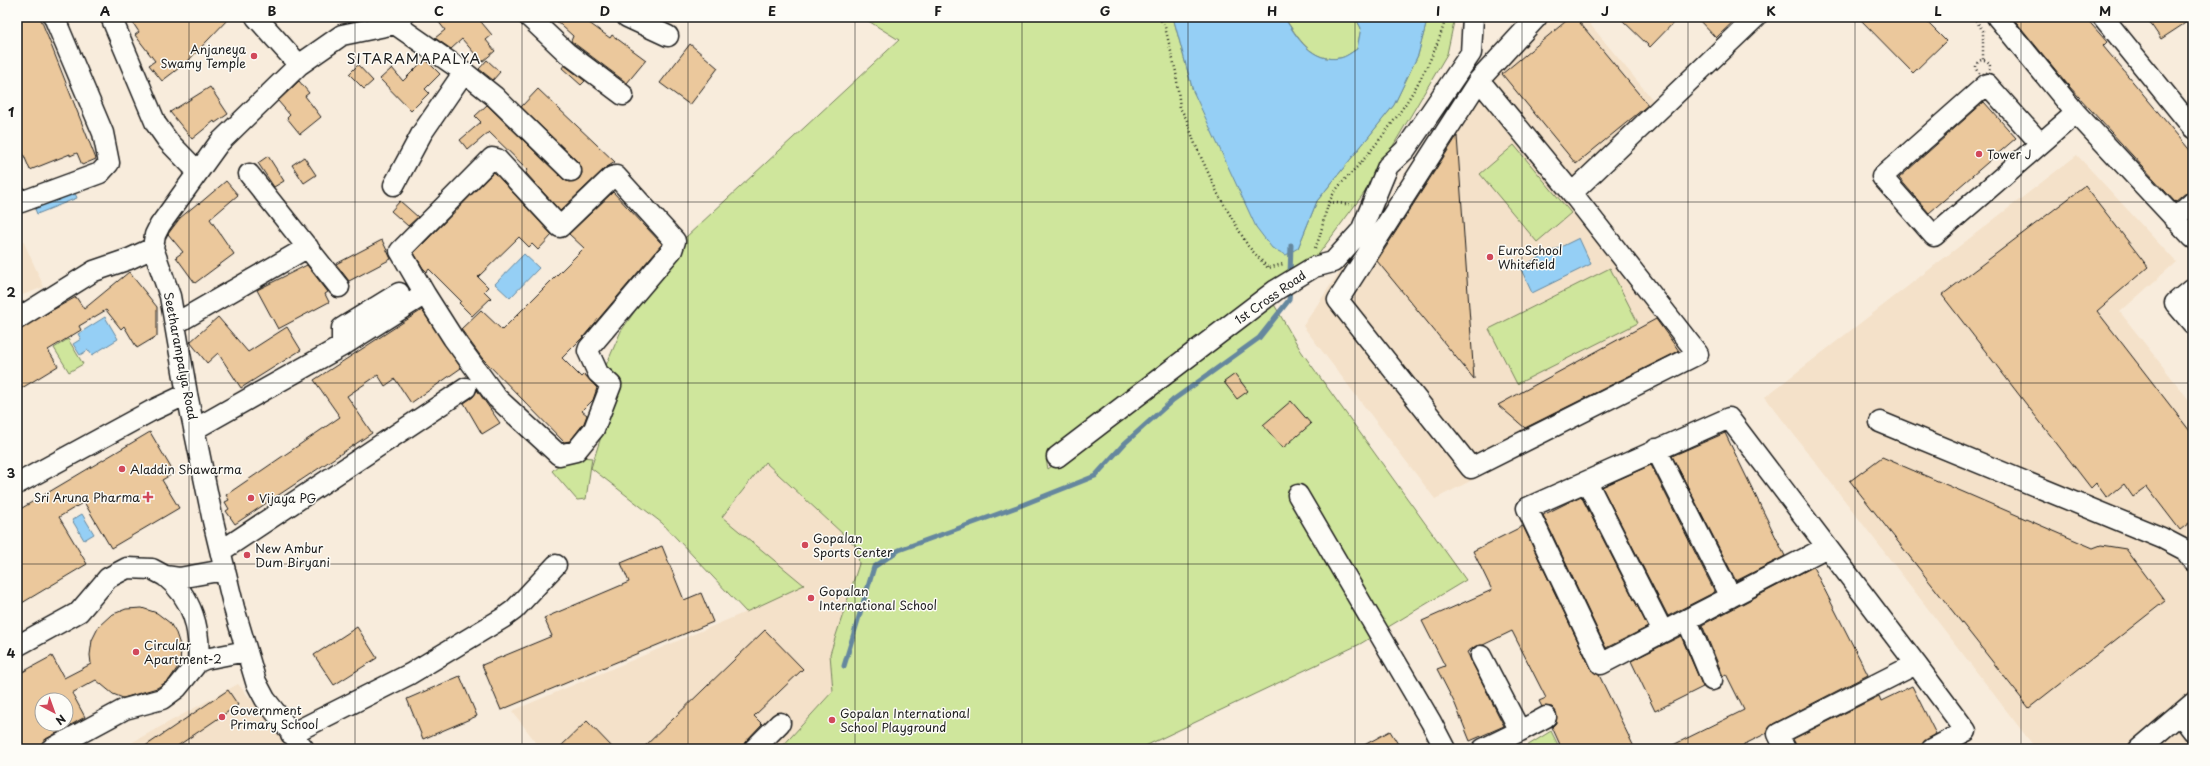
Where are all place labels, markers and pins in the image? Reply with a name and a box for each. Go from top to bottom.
place label: Anjaneya Swamy Temple [160,40,247,72]
marker: Anjaneya Swamy Temple [249,51,259,61]
place label: Tower J [1987,145,2032,163]
marker: Tower J [1974,149,1984,159]
place label: EuroSchool Whitefield [1498,241,1562,273]
marker: EuroSchool Whitefield [1485,252,1495,262]
place label: Aladdin Shawarma [130,460,242,478]
marker: Aladdin Shawarma [117,464,127,474]
place label: Sri Aruna Pharma [34,488,140,506]
place label: Vijaya PG [259,489,317,507]
marker: Sri Aruna Pharma [143,492,153,502]
marker: Vijaya PG [246,493,256,503]
place label: Gopalan Sports Center [813,529,893,561]
place label: New Ambur Dum Biryani [255,539,330,571]
marker: Gopalan Sports Center [800,540,810,550]
marker: New Ambur Dum Biryani [242,550,252,560]
place label: Gopalan International School [819,582,937,614]
marker: Gopalan International School [806,593,816,603]
place label: Circular Apartment-2 [144,636,222,668]
marker: Circular Apartment-2 [131,647,141,657]
place label: Government Primary School [230,701,318,733]
place label: Gopalan International School Playground [840,704,970,736]
marker: Government Primary School [217,712,227,722]
marker: Gopalan International School Playground [827,715,837,725]

